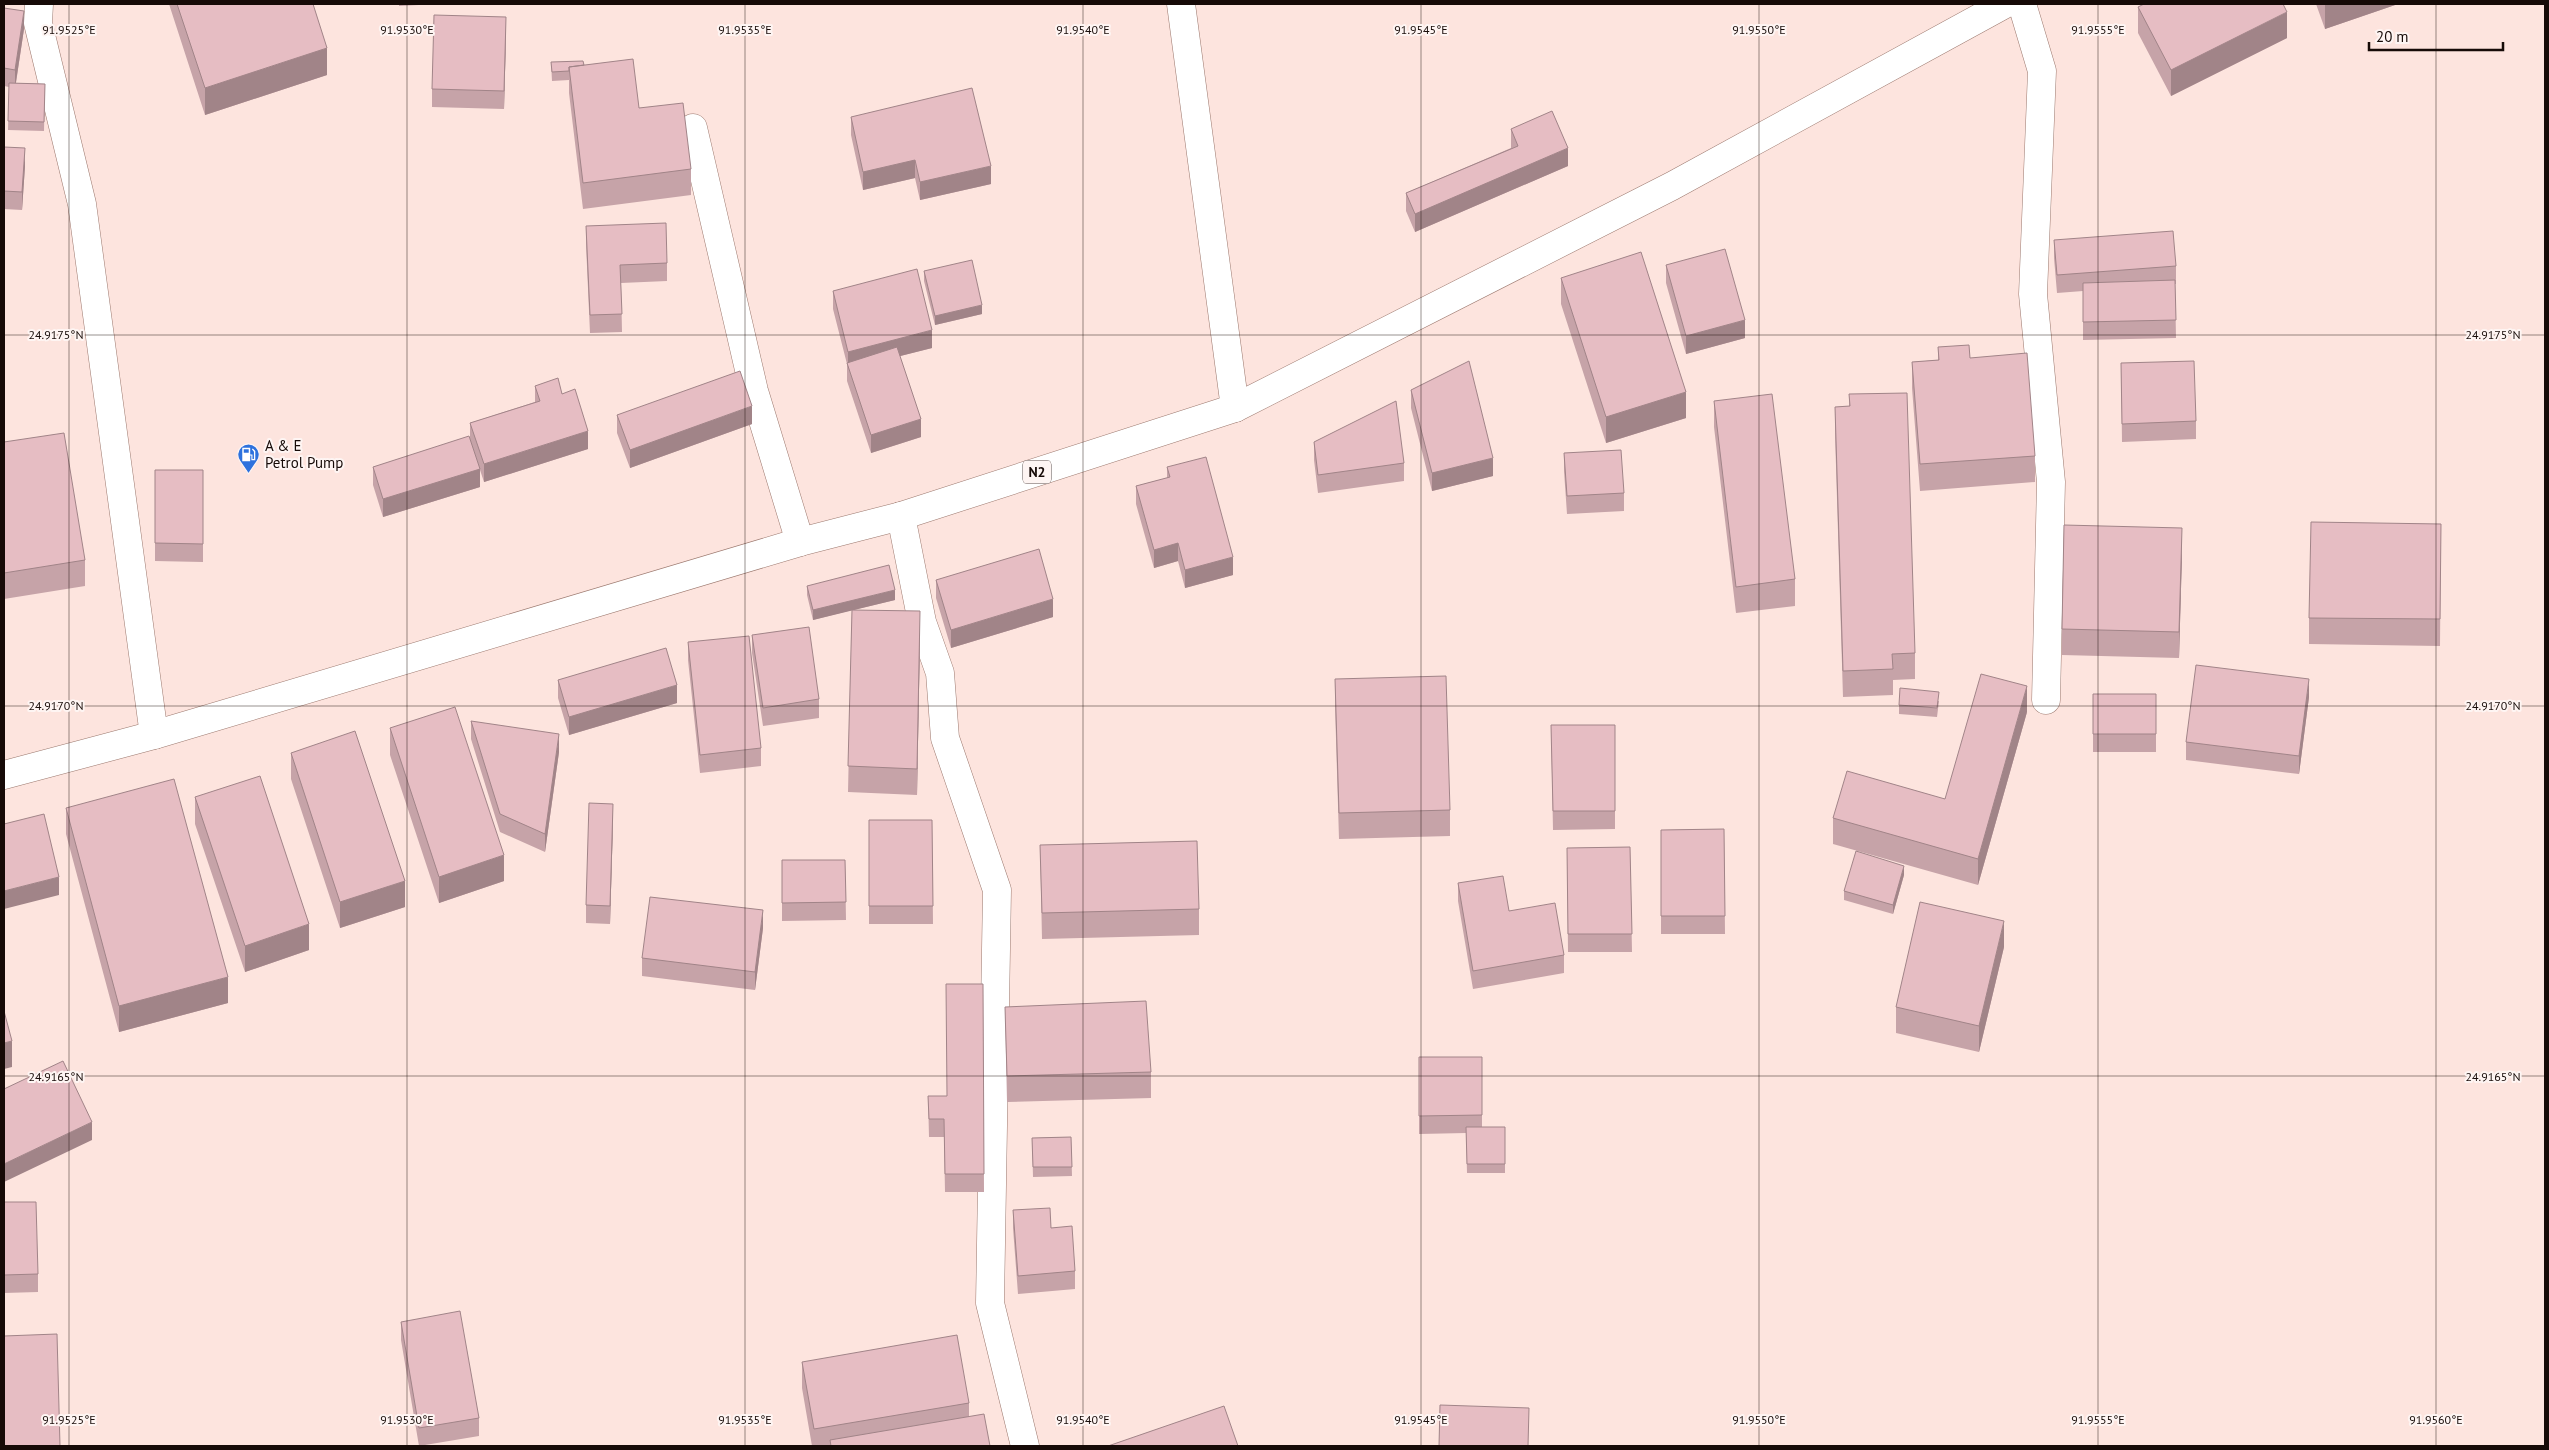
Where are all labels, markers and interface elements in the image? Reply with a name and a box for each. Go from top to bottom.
scale bar [2369,20,2503,52]
text: 91.9525°E [42,22,96,37]
text: 91.9530°E [380,22,434,37]
text: 91.9535°E [718,22,772,37]
text: 91.9540°E [1056,22,1110,37]
text: 91.9545°E [1394,22,1448,37]
text: 91.9550°E [1732,22,1786,37]
text: 91.9555°E [2071,22,2125,37]
text: 20 m [2376,27,2409,46]
text: 24.9175°N [29,327,83,342]
text: 24.9175°N [2466,327,2520,342]
place label: A & E Petrol Pump [265,436,343,472]
fuel station icon: A & E Petrol Pump [237,442,261,473]
road number: N2 [1023,461,1051,484]
text: 24.9170°N [29,698,83,713]
text: 24.9170°N [2466,698,2520,713]
text: 24.9165°N [29,1069,83,1084]
text: 24.9165°N [2466,1069,2520,1084]
text: 91.9525°E [42,1412,96,1427]
text: 91.9530°E [380,1412,434,1427]
text: 91.9535°E [718,1412,772,1427]
text: 91.9540°E [1056,1412,1110,1427]
text: 91.9545°E [1394,1412,1448,1427]
text: 91.9550°E [1732,1412,1786,1427]
text: 91.9555°E [2071,1412,2125,1427]
text: 91.9560°E [2409,1412,2463,1427]

